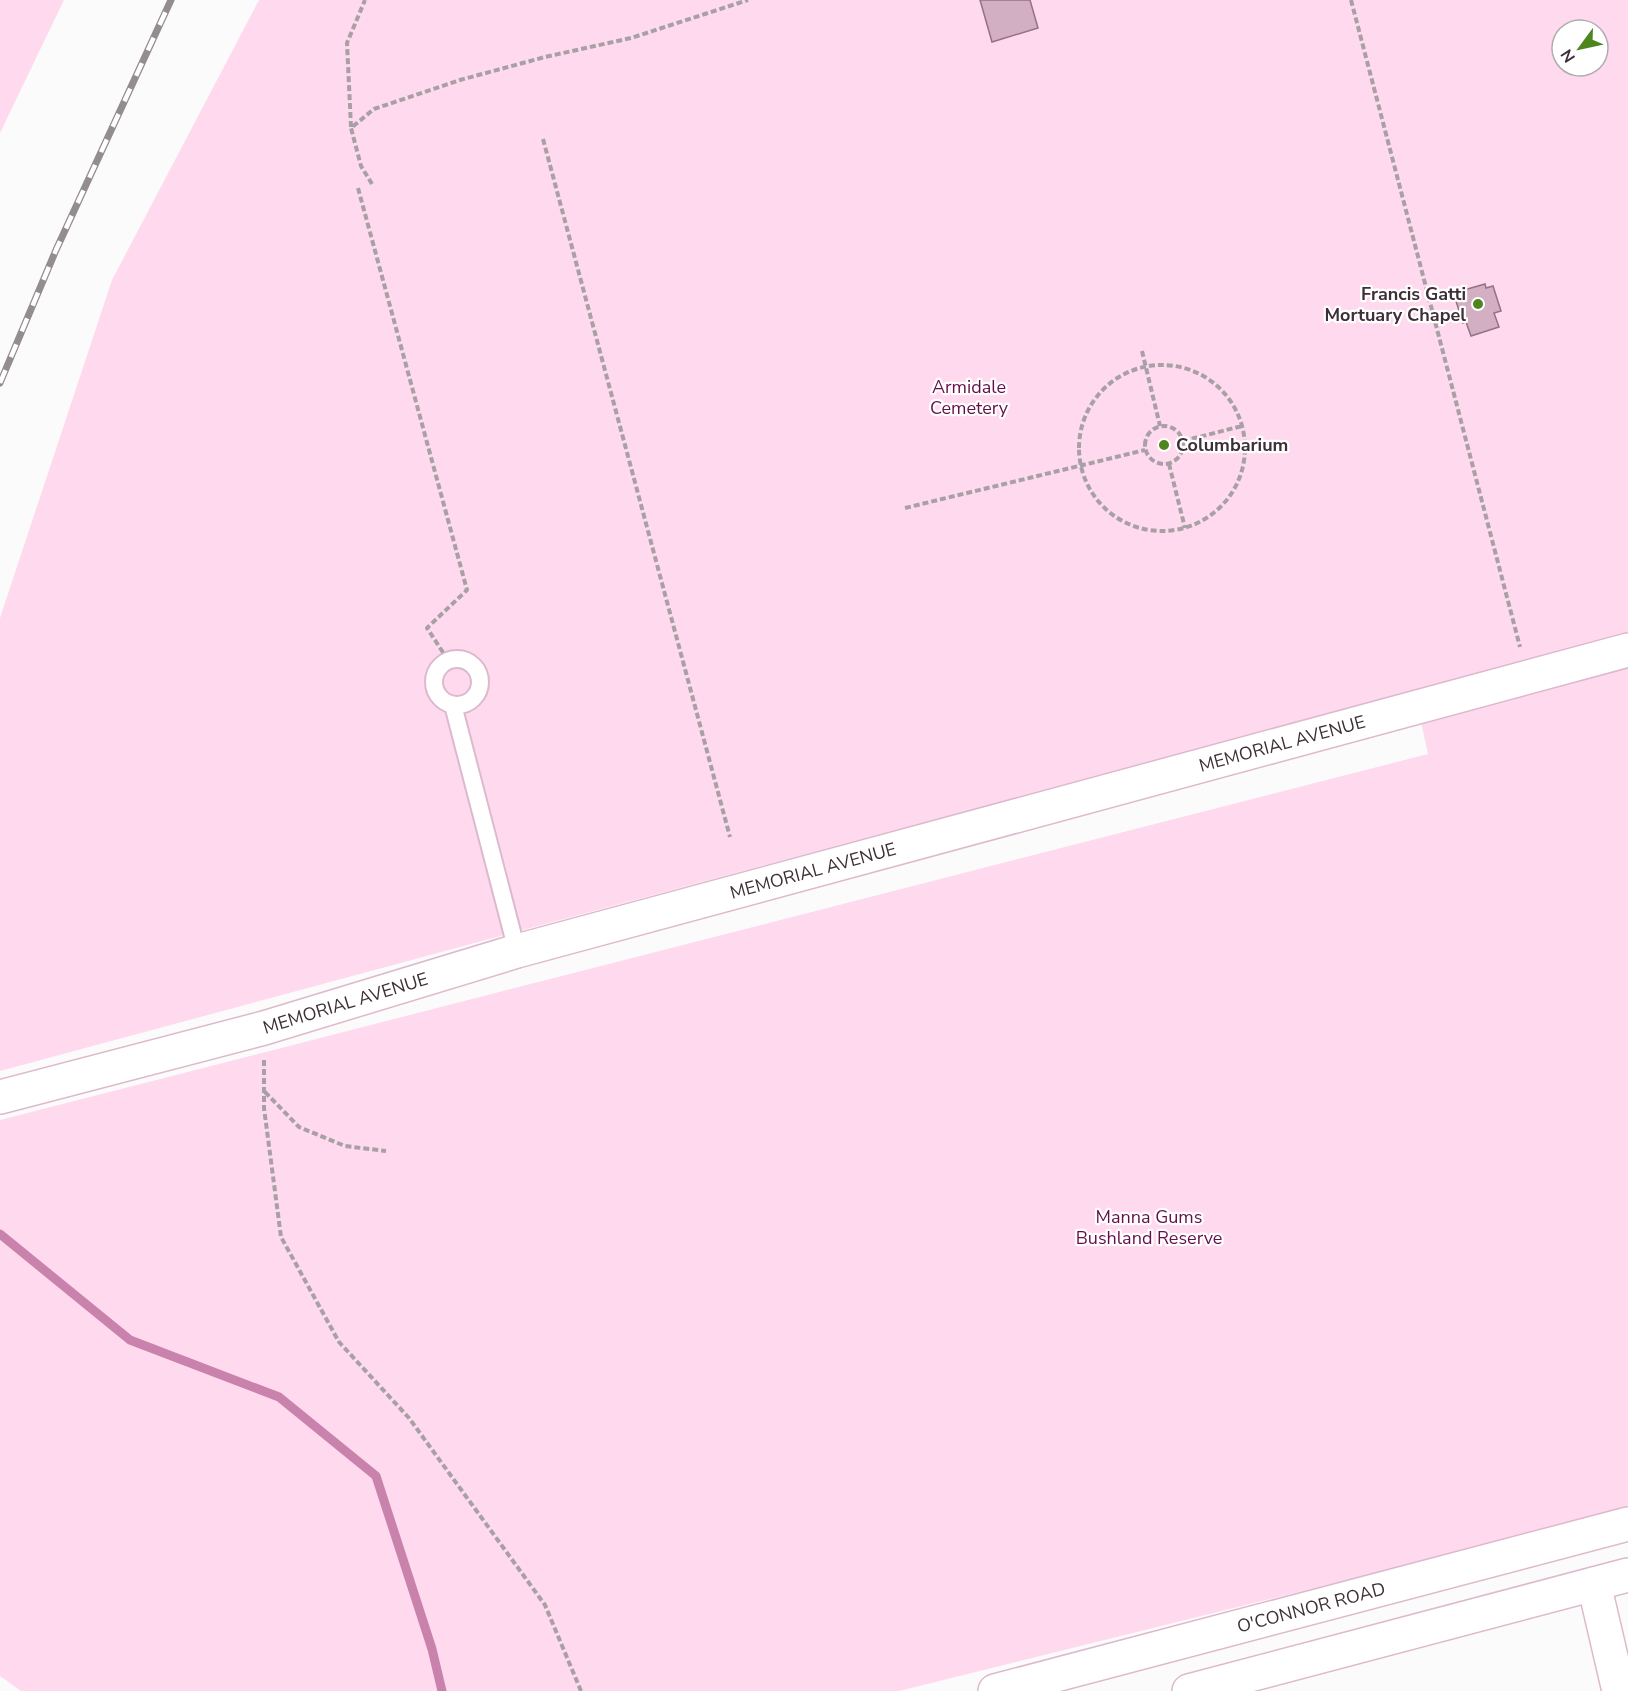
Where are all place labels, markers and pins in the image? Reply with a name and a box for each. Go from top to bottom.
place label: Francis Gatti Mortuary Chapel [1324,282,1466,327]
marker: Francis Gatti Mortuary Chapel [1471,297,1485,311]
place label: Columbarium [1176,433,1288,457]
marker: Columbarium [1157,438,1171,452]

